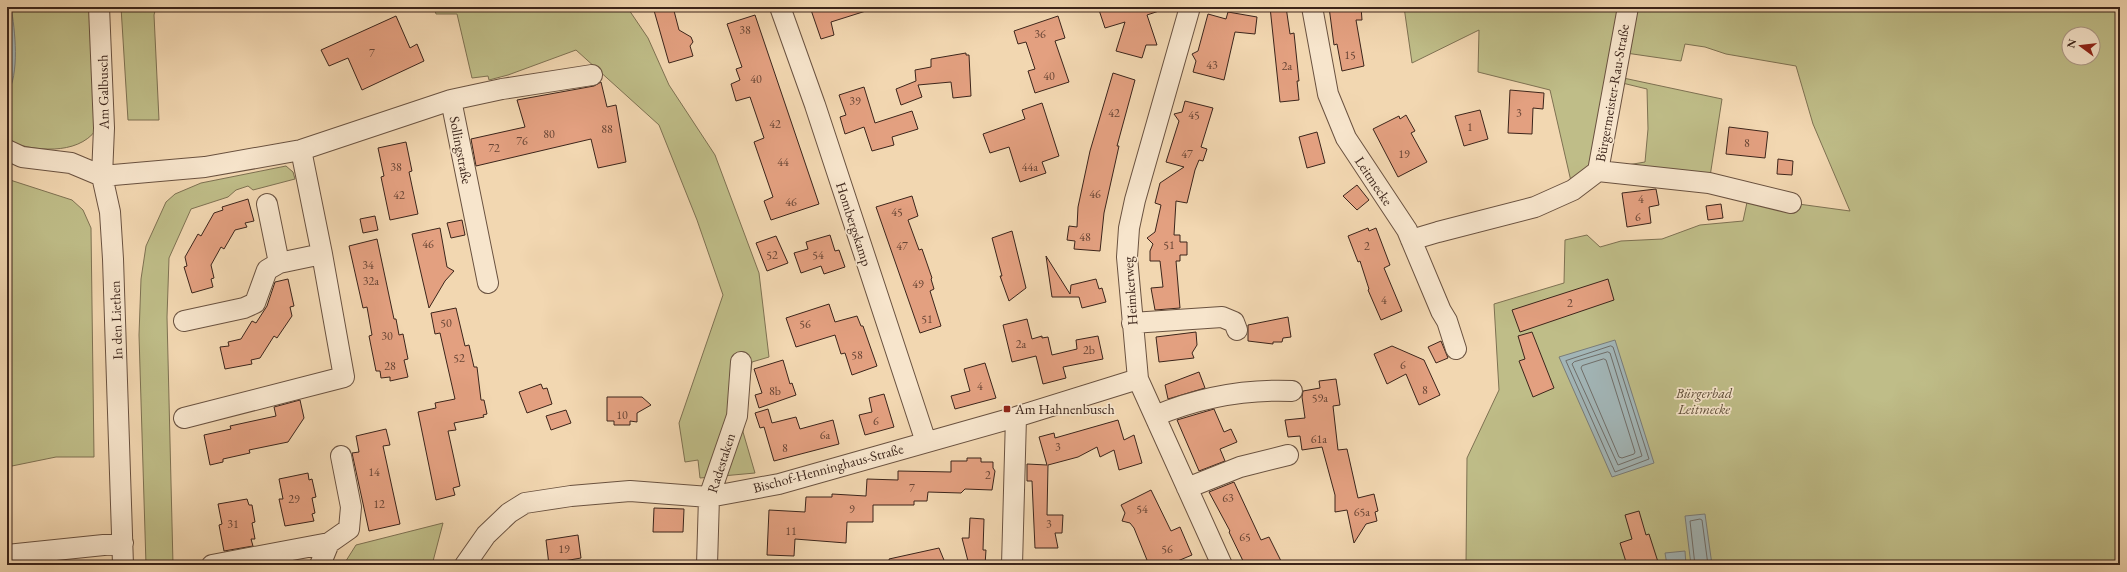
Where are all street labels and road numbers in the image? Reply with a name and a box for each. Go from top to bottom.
street label: Bürgermeister-Rau-Straße [1591,22,1633,163]
street label: Am Galbusch [93,55,113,130]
street label: Sollingstraße [446,115,476,186]
street label: Leitmecke [1351,153,1397,209]
street label: Hombergskamp [832,180,876,268]
street label: Heimkerweg [1119,255,1141,326]
street label: In den Liethen [106,280,126,360]
street label: Radestaken [703,430,739,495]
street label: Bischof-Henninghaus-Straße [751,439,906,497]

